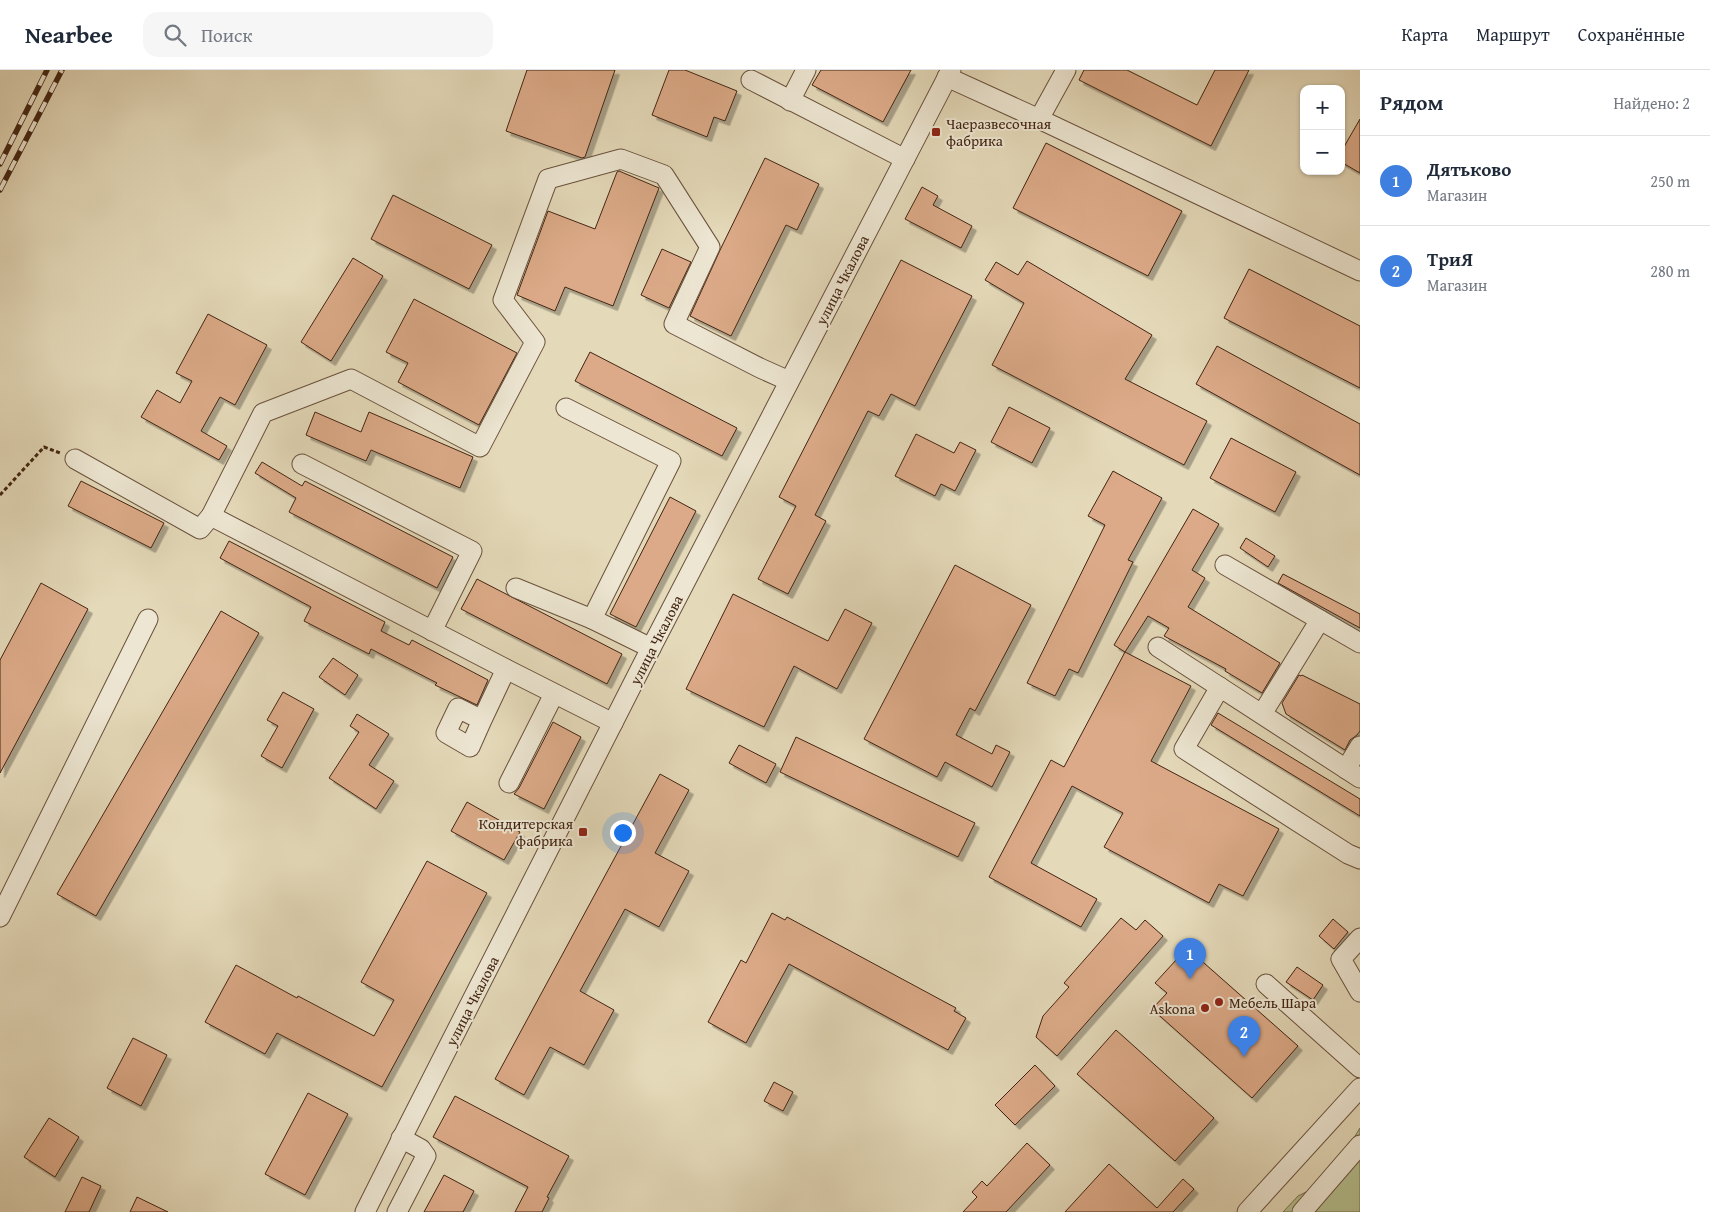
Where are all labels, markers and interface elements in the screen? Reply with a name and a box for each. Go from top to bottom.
search box [143,12,493,57]
text: Nearbee [25,17,113,52]
icon: search [161,21,189,49]
text: Поиск [201,21,253,49]
text: Карта [1402,21,1448,48]
text: Маршрут [1476,21,1550,48]
text: Сохранённые [1578,21,1685,48]
map controls [1300,85,1345,175]
button: + [1300,85,1345,130]
text: Рядом [1380,87,1443,118]
text: Найдено: 2 [1613,91,1690,115]
place label: Чаеразвесочная фабрика [946,113,1052,151]
marker: Чаеразвесочная фабрика [930,126,942,138]
button: − [1300,130,1345,175]
text: Дятьково [1427,155,1511,183]
text: 1 [1392,169,1400,193]
text: 250 m [1650,169,1690,193]
text: Магазин [1427,183,1487,207]
street label: улица Чкалова [810,231,874,329]
text: ТриЯ [1427,245,1473,273]
text: 2 [1392,259,1400,283]
text: 280 m [1650,259,1690,283]
text: Магазин [1427,273,1487,297]
street label: улица Чкалова [624,591,688,689]
place label: Кондитерская фабрика [479,813,574,851]
your location [610,820,636,846]
marker: Кондитерская фабрика [577,826,589,838]
pin: 1 [1174,938,1206,979]
street label: улица Чкалова [440,952,504,1050]
place label: Мебель Шара [1229,992,1317,1013]
marker: Мебель Шара [1213,996,1225,1008]
place label: Askona [1149,998,1195,1019]
marker: Askona [1199,1002,1211,1014]
pin: 2 [1228,1016,1260,1057]

